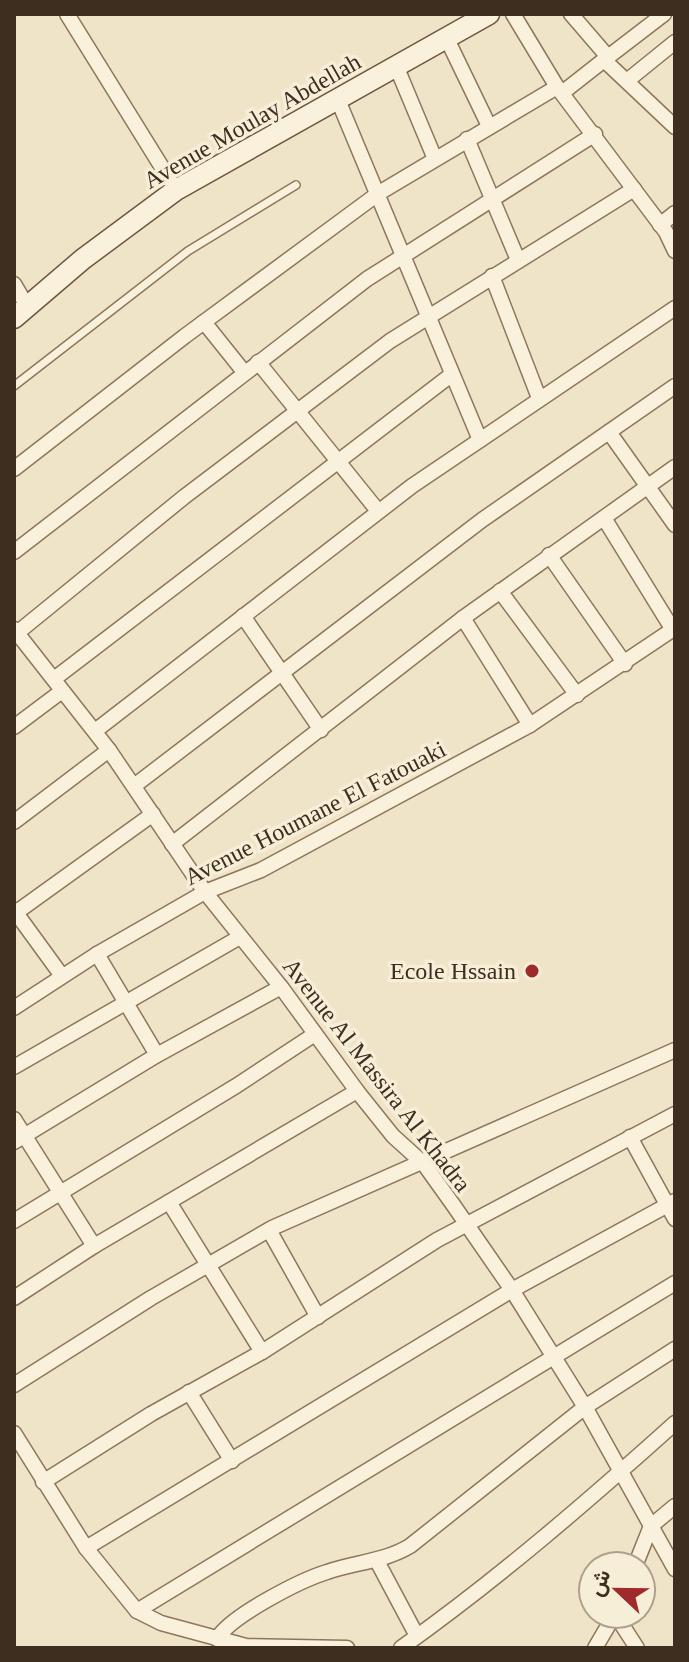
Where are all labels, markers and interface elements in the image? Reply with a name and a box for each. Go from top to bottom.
street label: Avenue Moulay Abdellah [139,48,365,194]
street label: Avenue Houmane El Fatouaki [180,736,450,890]
street label: Avenue Al Massira Al Khadra [278,953,476,1197]
place label: Ecole Hssain [390,958,516,984]
marker: Ecole Hssain [523,962,541,980]
north arrow [577,1550,657,1630]
text: ش [582,1566,616,1600]

